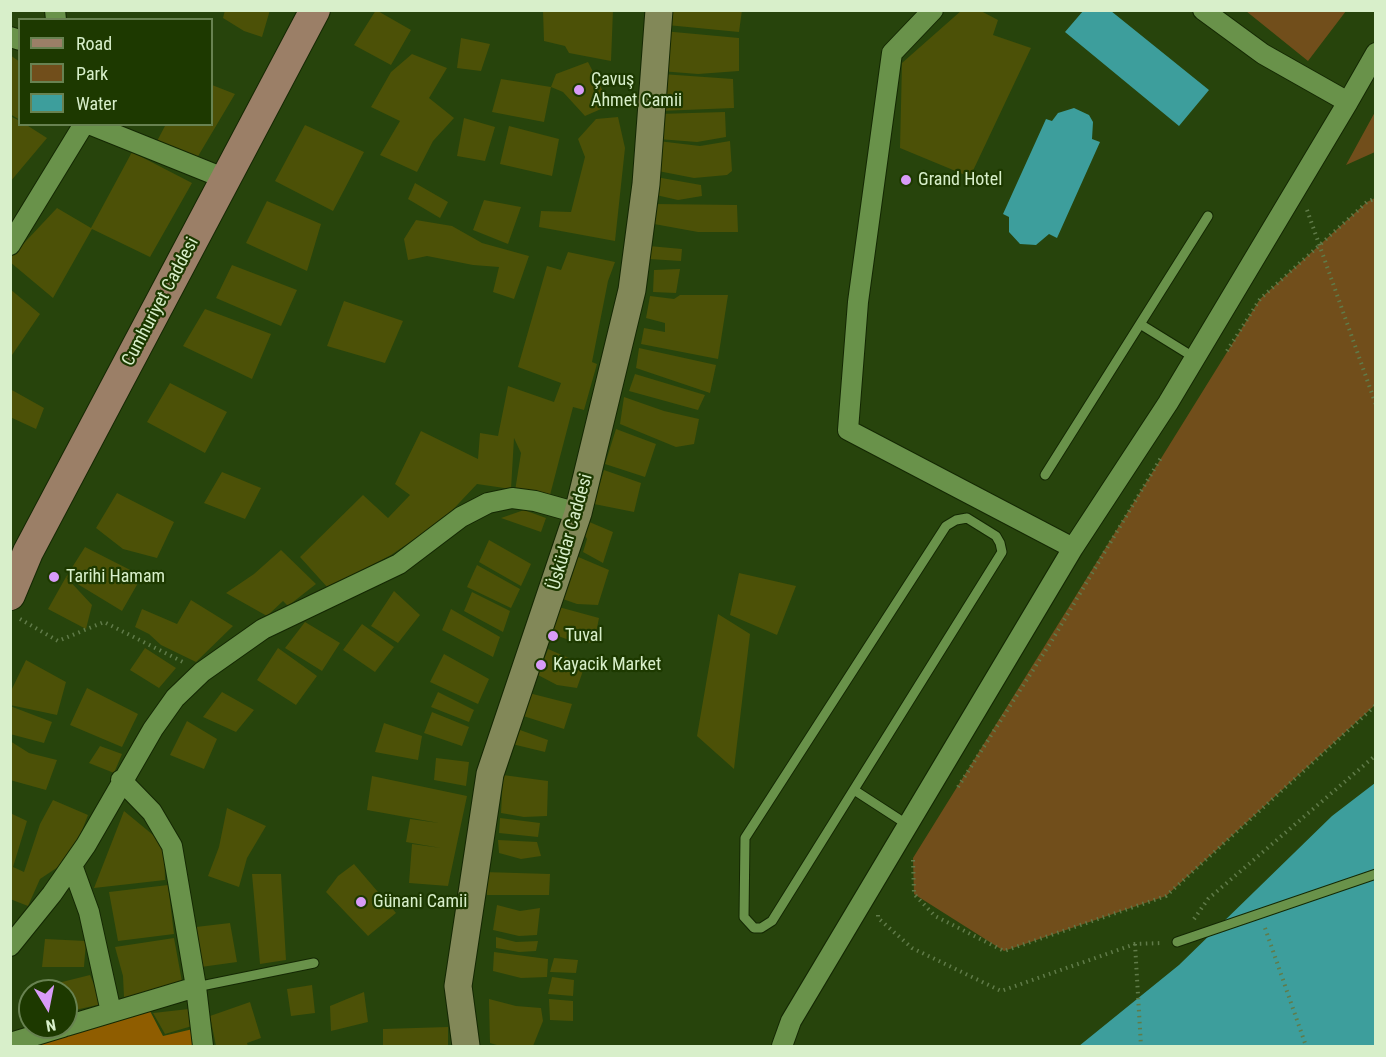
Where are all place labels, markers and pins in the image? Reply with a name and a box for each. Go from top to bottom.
place label: Çavuş Ahmet Camii [591,69,682,112]
marker: Çavuş Ahmet Camii [572,83,586,97]
place label: Grand Hotel [918,169,1002,191]
marker: Grand Hotel [899,173,913,187]
place label: Tarihi Hamam [66,566,165,588]
marker: Tarihi Hamam [47,570,61,584]
place label: Tuval [565,625,603,647]
marker: Tuval [546,629,560,643]
place label: Kayacik Market [553,654,661,676]
marker: Kayacik Market [534,658,548,672]
place label: Günani Camii [373,891,467,913]
marker: Günani Camii [354,895,368,909]

